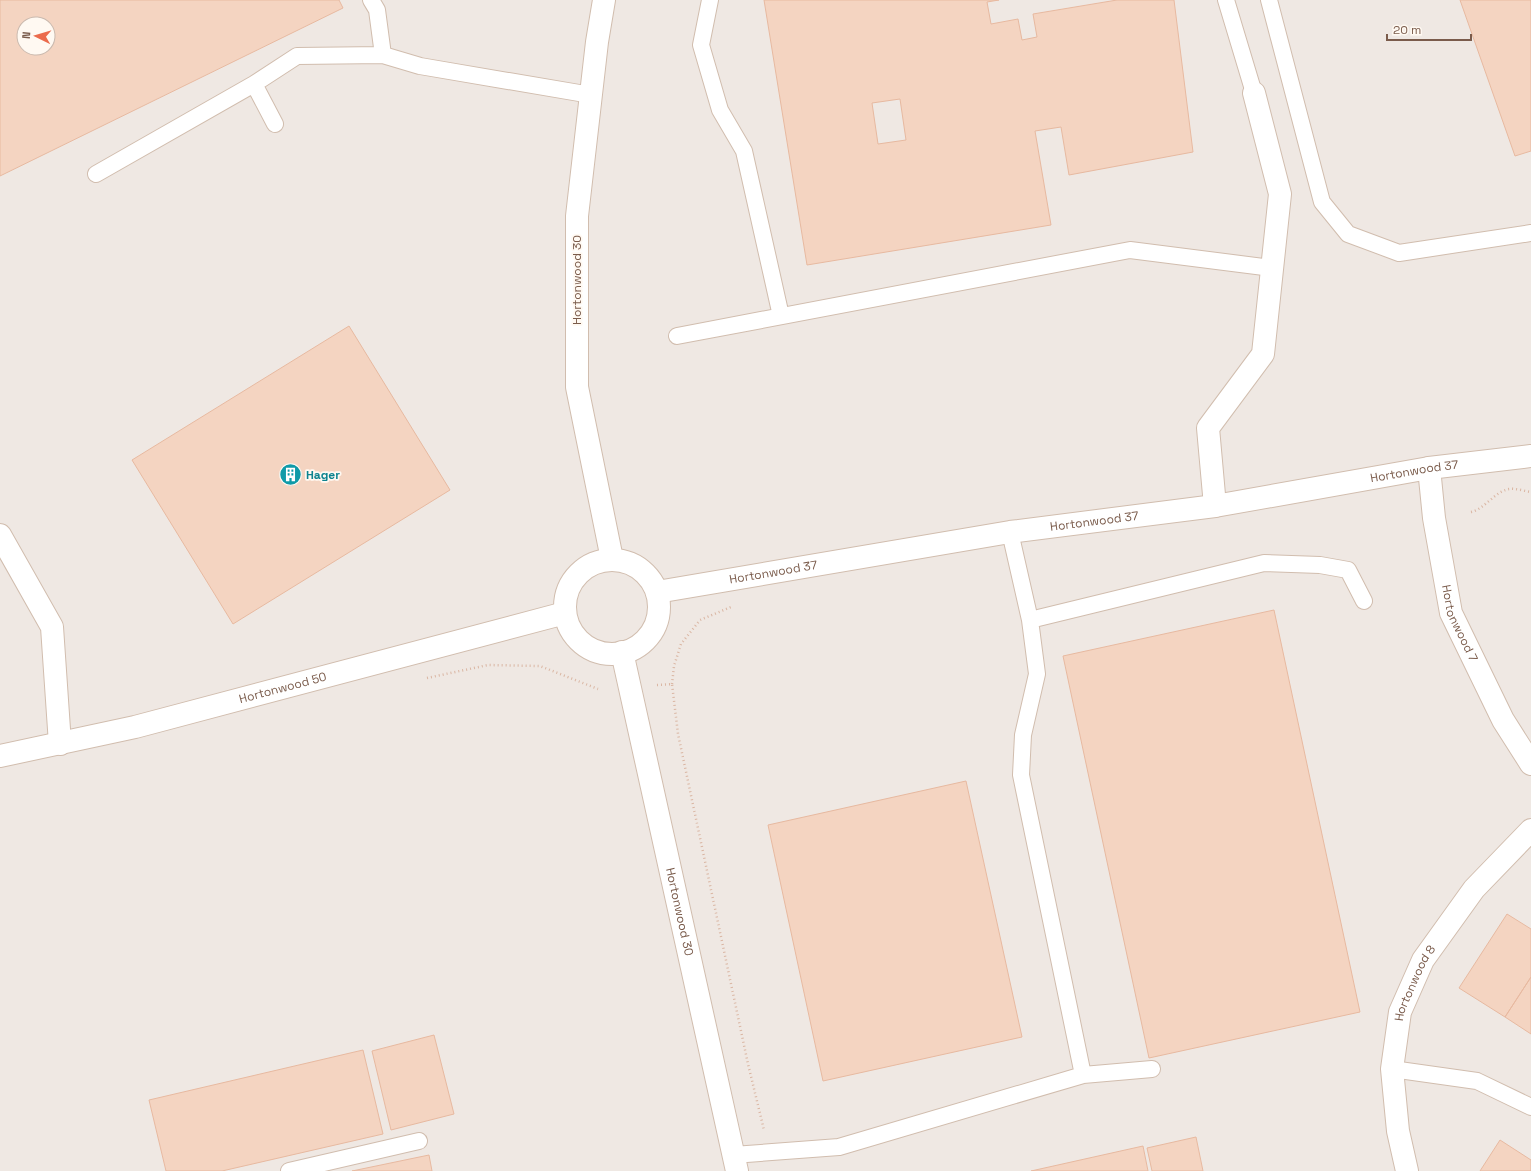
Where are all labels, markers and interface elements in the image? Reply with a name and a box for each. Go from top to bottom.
north arrow [16,16,56,56]
scale bar [1387,16,1471,42]
text: 20 m [1393,22,1421,38]
text: N [19,31,33,39]
street label: Hortonwood 30 [569,235,585,325]
street label: Hortonwood 37 [1369,457,1459,486]
building icon: Hager [278,462,304,488]
place label: Hager [306,467,340,483]
street label: Hortonwood 37 [1049,508,1140,535]
street label: Hortonwood 37 [728,557,819,588]
street label: Hortonwood 7 [1438,583,1482,664]
street label: Hortonwood 50 [237,669,328,707]
street label: Hortonwood 30 [662,866,697,957]
street label: Hortonwood 8 [1391,942,1439,1022]

